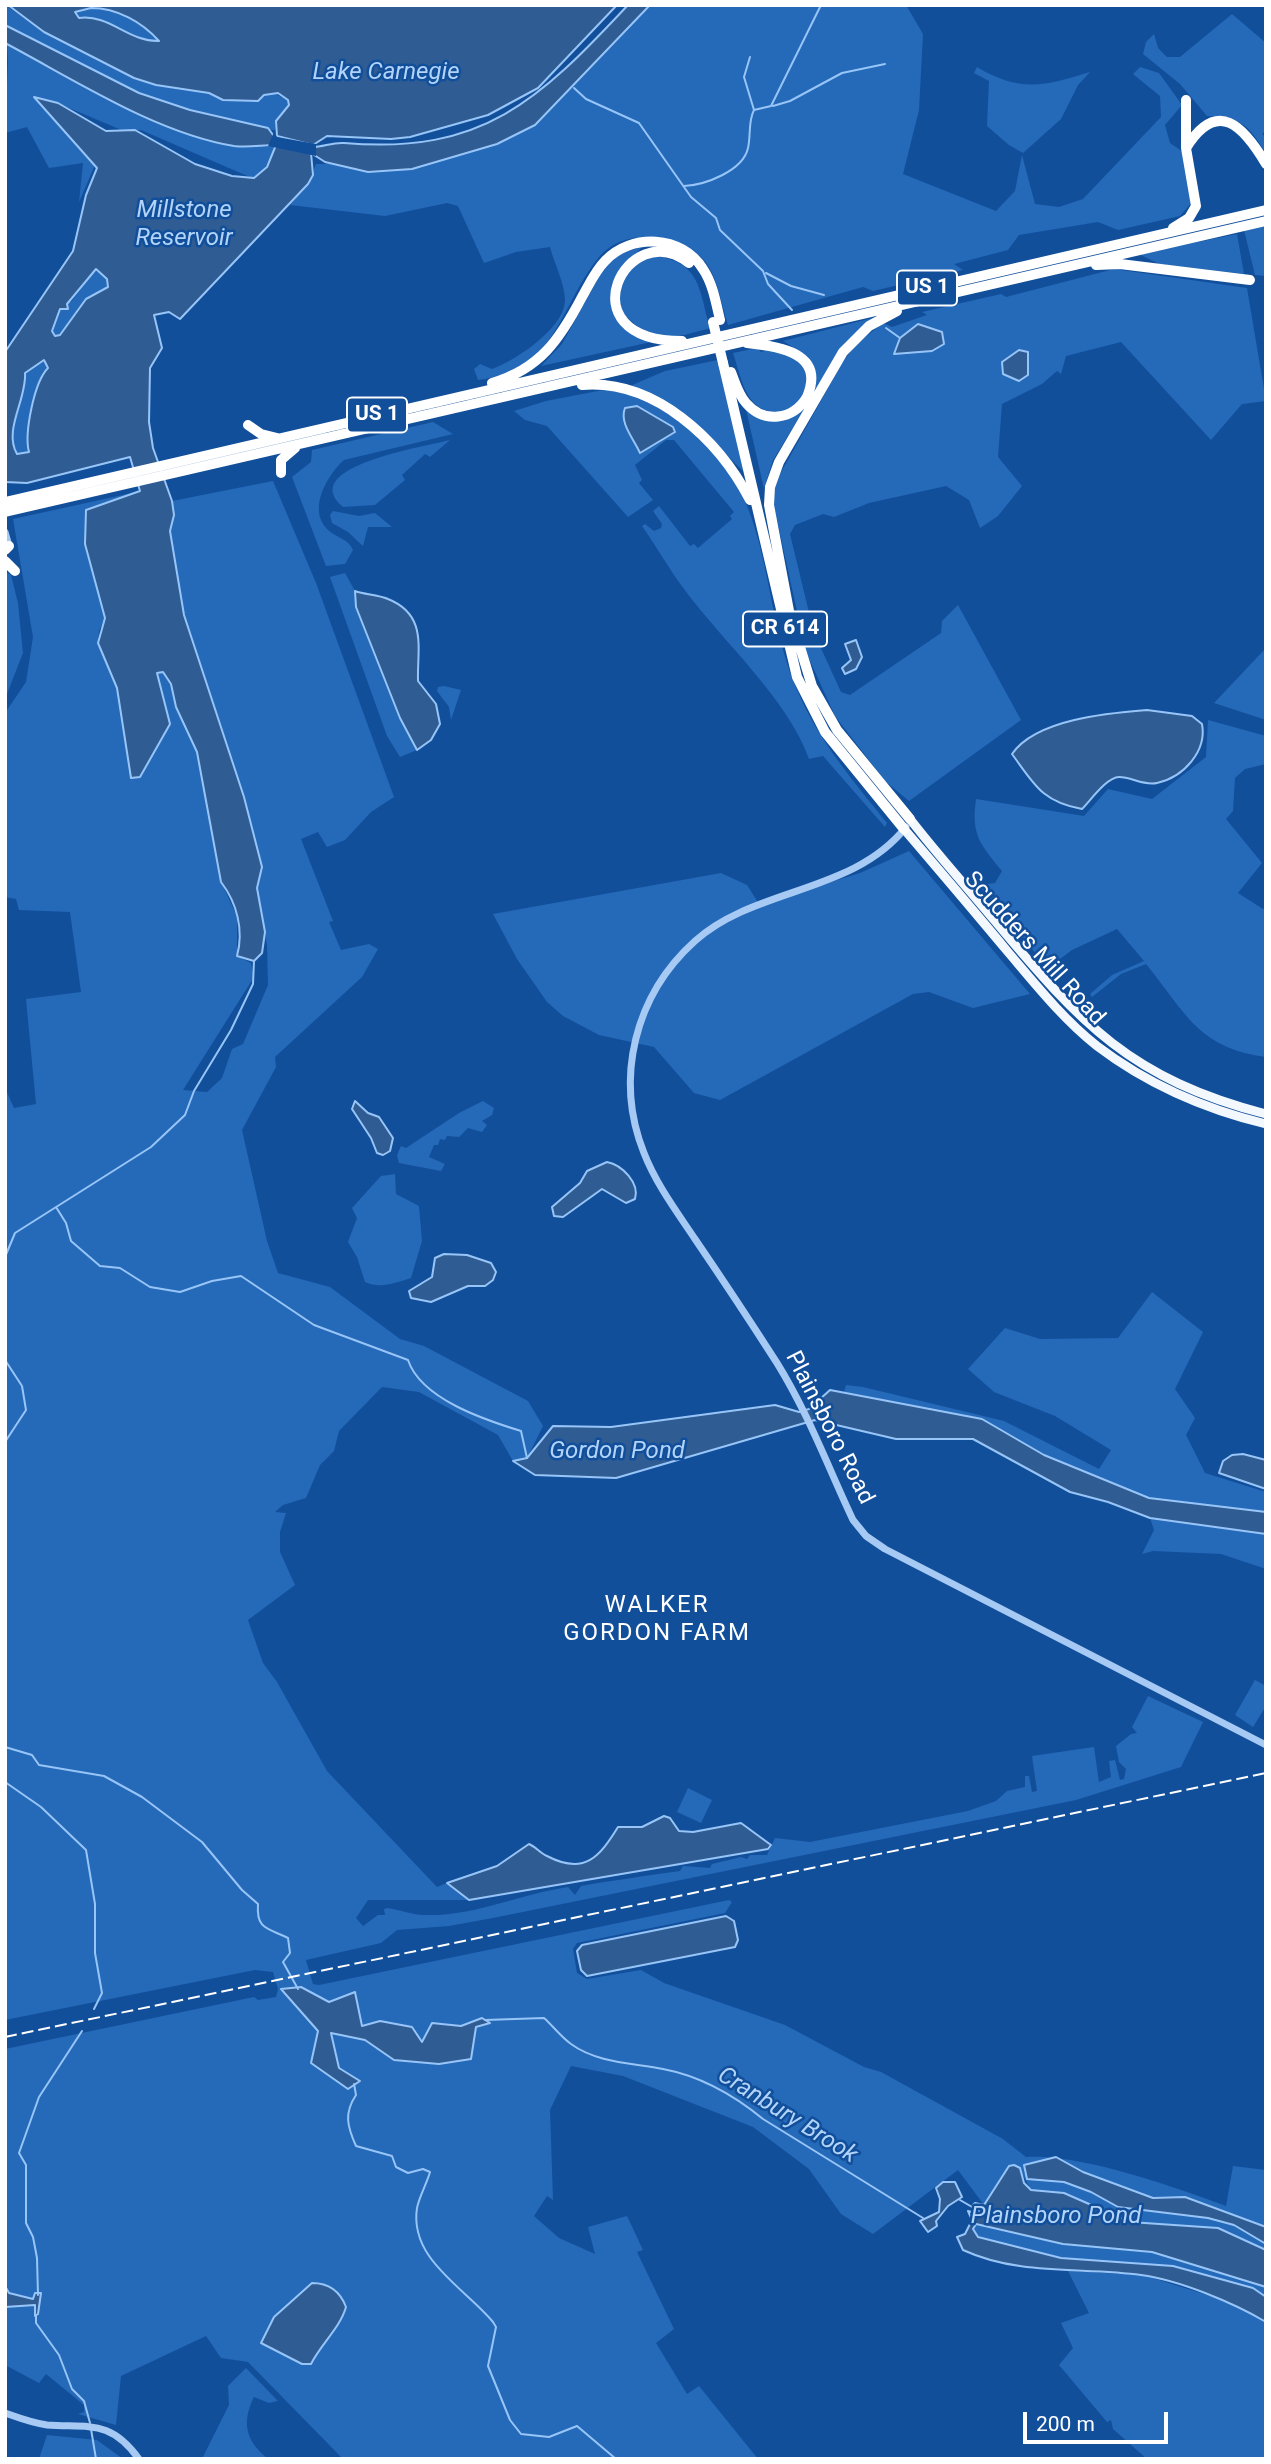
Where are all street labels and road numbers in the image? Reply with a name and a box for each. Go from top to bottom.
road number: US 1 [897,270,957,306]
road number: US 1 [347,398,407,432]
road number: CR 614 [743,612,827,646]
street label: Scudders Mill Road [958,866,1110,1032]
street label: Plainsboro Road [779,1347,879,1509]

